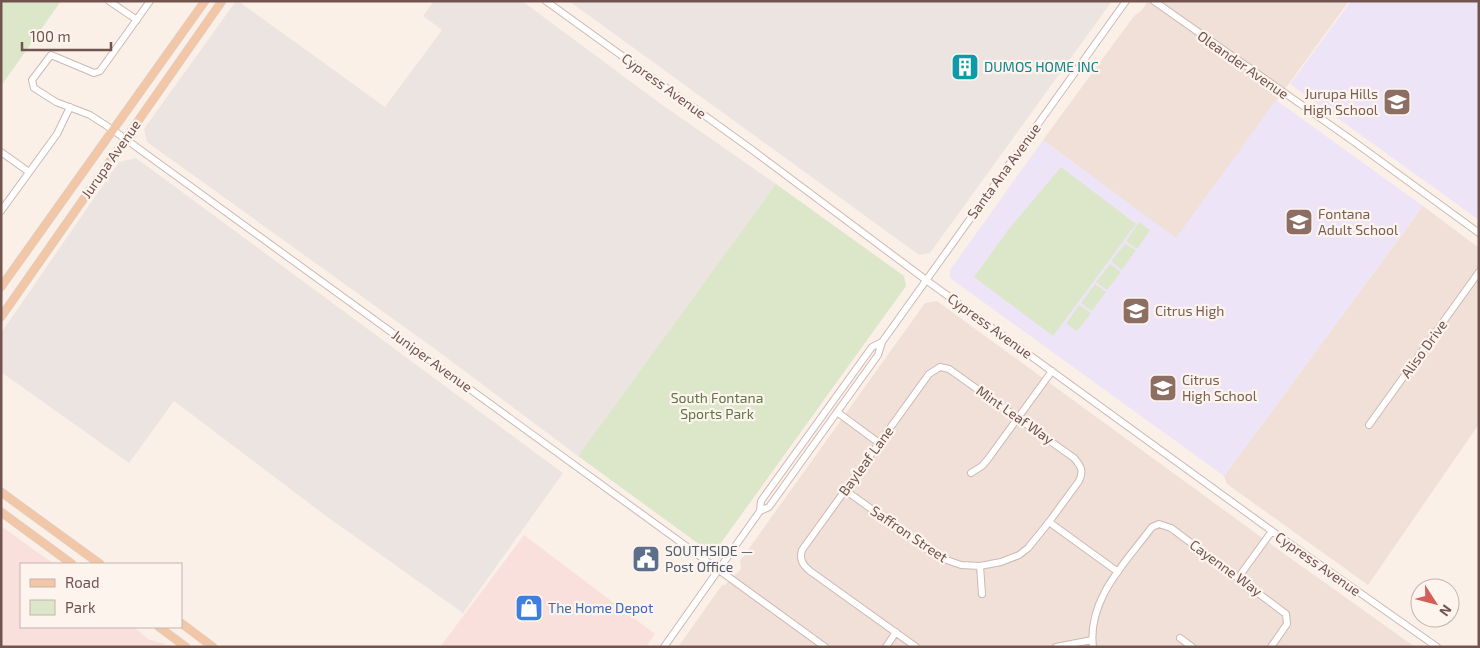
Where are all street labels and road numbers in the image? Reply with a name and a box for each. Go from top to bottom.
street label: Oleander Avenue [1194,27,1292,102]
street label: Cypress Avenue [619,49,710,122]
street label: Jurupa Avenue [77,116,144,201]
street label: Santa Ana Avenue [963,120,1044,222]
street label: Cypress Avenue [945,289,1036,362]
street label: Aliso Drive [1397,316,1450,381]
street label: Juniper Avenue [389,326,476,395]
street label: Mint Leaf Way [973,382,1058,448]
street label: Bayleaf Lane [835,423,897,499]
street label: Saffron Street [868,502,951,566]
street label: Cypress Avenue [1272,528,1364,599]
street label: Cayenne Way [1187,536,1266,600]

